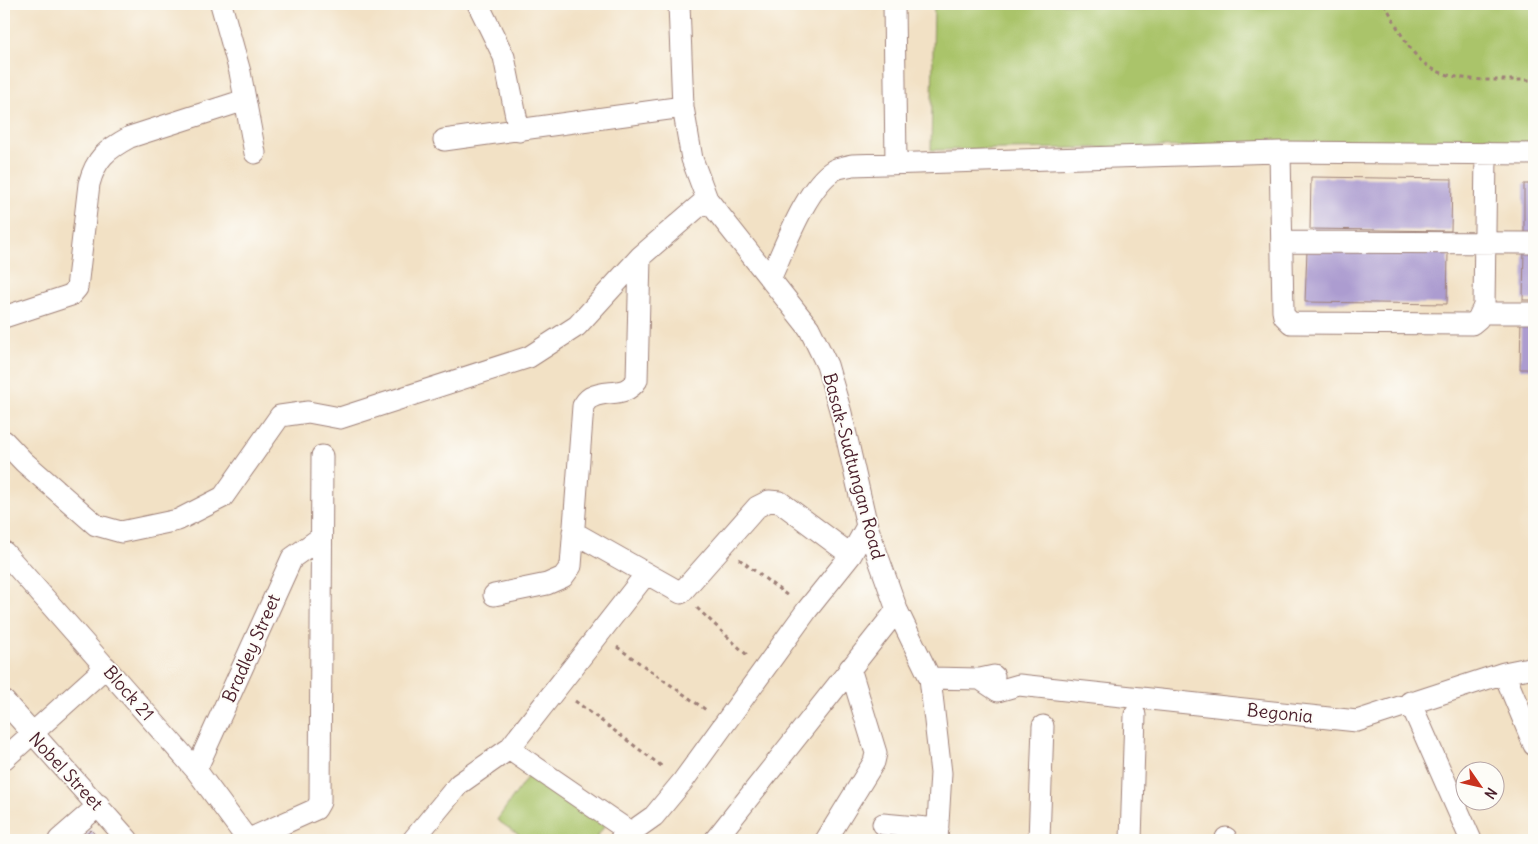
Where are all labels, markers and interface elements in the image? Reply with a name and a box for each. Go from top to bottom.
street label: Basak-Sudtungan Road [818,370,890,562]
street label: Bradley Street [217,590,285,706]
street label: Block 21 [99,661,159,725]
street label: Begonia [1246,698,1314,728]
street label: Nobel Street [24,727,108,815]
north arrow [1456,762,1506,812]
text: N [1481,784,1501,802]

